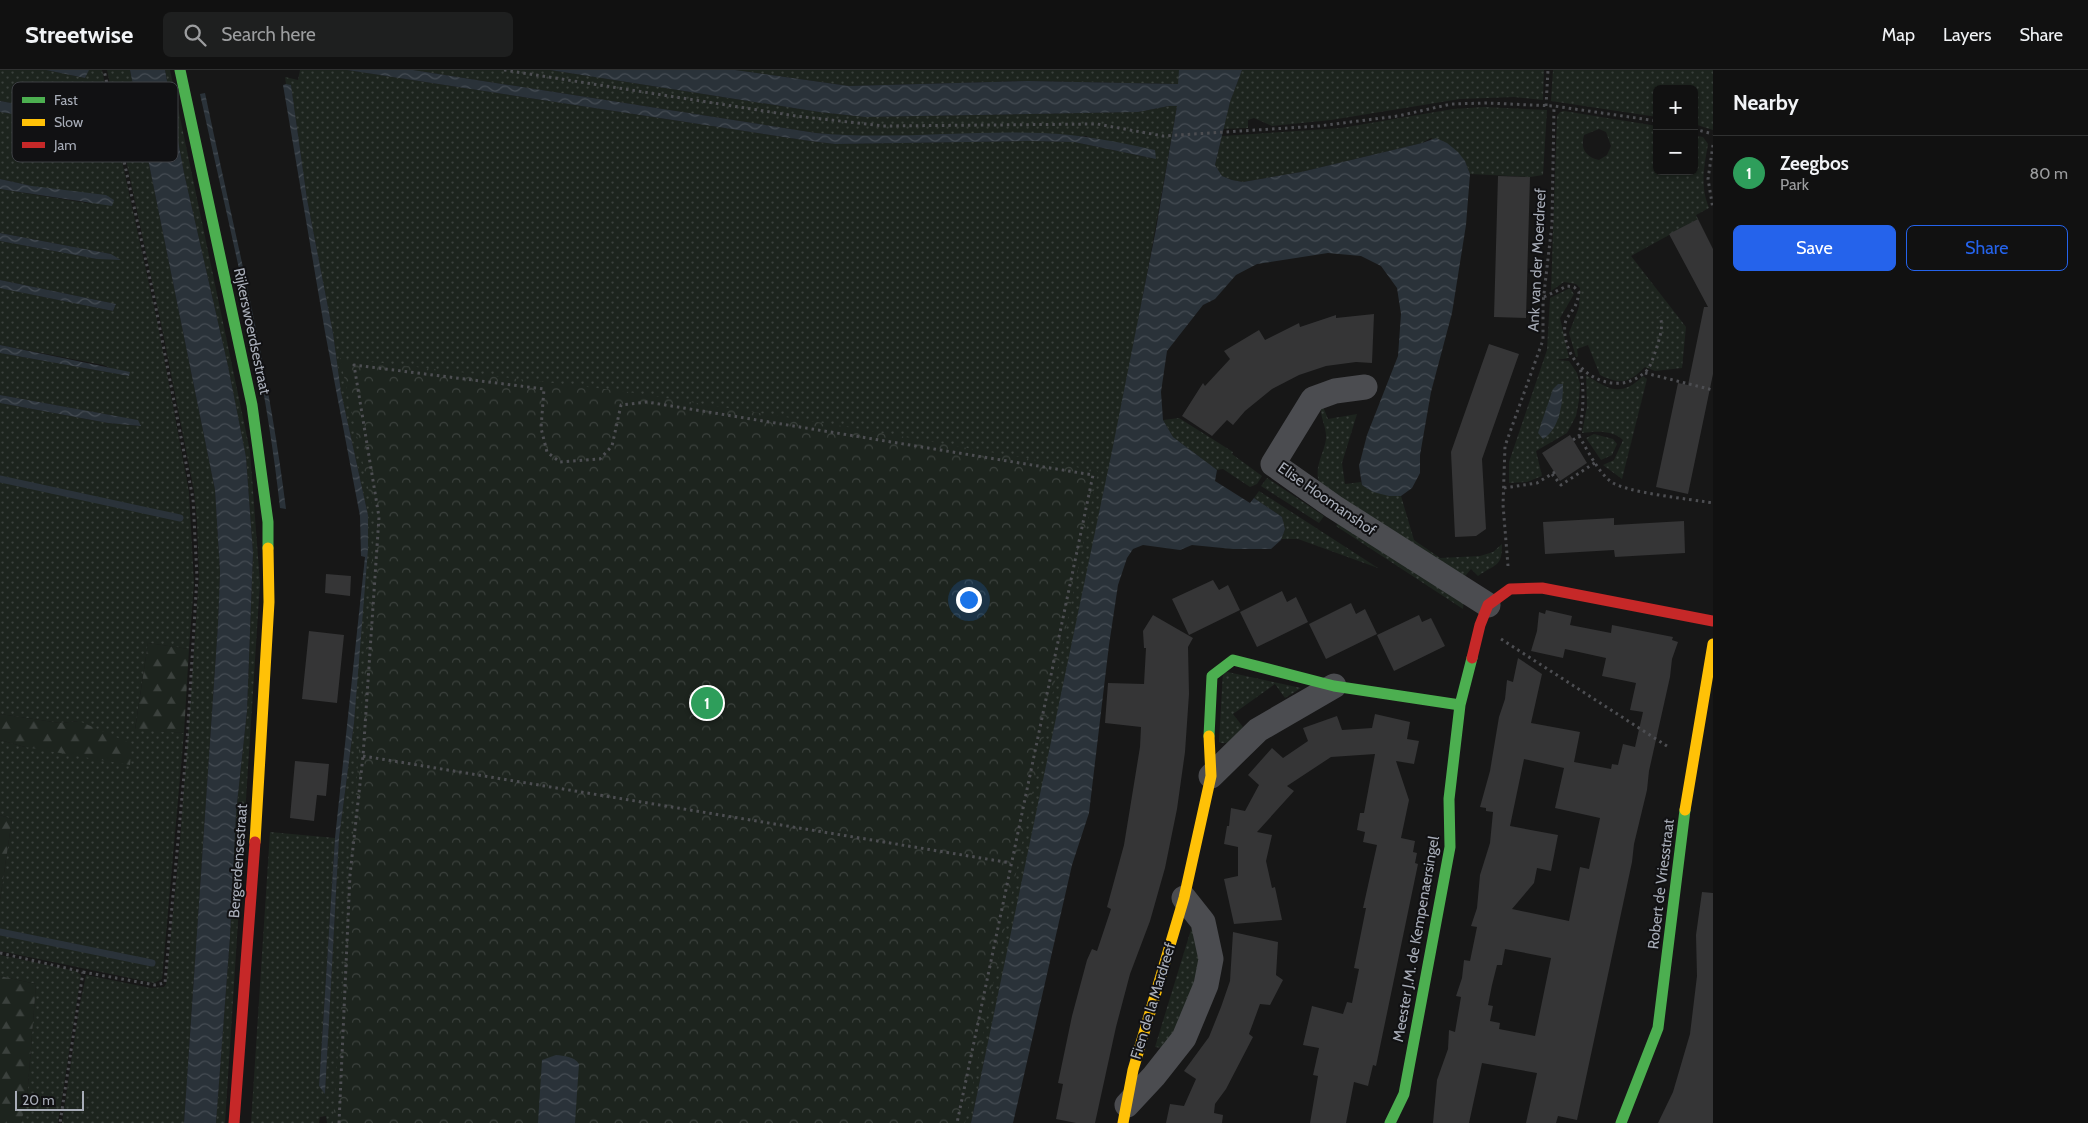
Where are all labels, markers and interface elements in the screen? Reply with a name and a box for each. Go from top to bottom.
search box [163,12,513,57]
text: Streetwise [25,20,133,49]
icon: search [181,21,209,49]
text: Search here [221,23,316,46]
text: Map [1882,24,1915,46]
text: Layers [1943,24,1992,46]
text: Share [2020,24,2063,46]
legend [12,82,178,162]
map controls [1653,85,1698,175]
button: + [1653,85,1698,130]
text: Nearby [1733,90,1799,115]
text: Fast [54,91,78,109]
text: Slow [54,113,83,131]
button: − [1653,130,1698,175]
text: Jam [53,136,76,154]
text: Zeegbos [1780,152,1849,175]
text: 1 [1746,164,1752,183]
text: 80 m [2030,164,2068,183]
text: Park [1780,175,1809,194]
street label: Ank van der Moerdreef [1524,188,1550,332]
button: Save [1733,225,1896,271]
button: Share [1906,225,2068,271]
street label: Rijkerswoerdsestraat [230,266,274,396]
street label: Elise Hoomanshof [1275,459,1379,539]
your location [956,587,982,613]
pin: 1 [691,684,723,722]
street label: Bergerdensestraat [225,803,251,919]
street label: Robert de Vriesstraat [1644,818,1678,950]
street label: Meester J.M. de Kempenaersingel [1389,834,1443,1043]
street label: Fien de la Mardreef [1127,941,1179,1061]
scale bar [15,1088,84,1111]
text: 20 m [22,1091,55,1109]

